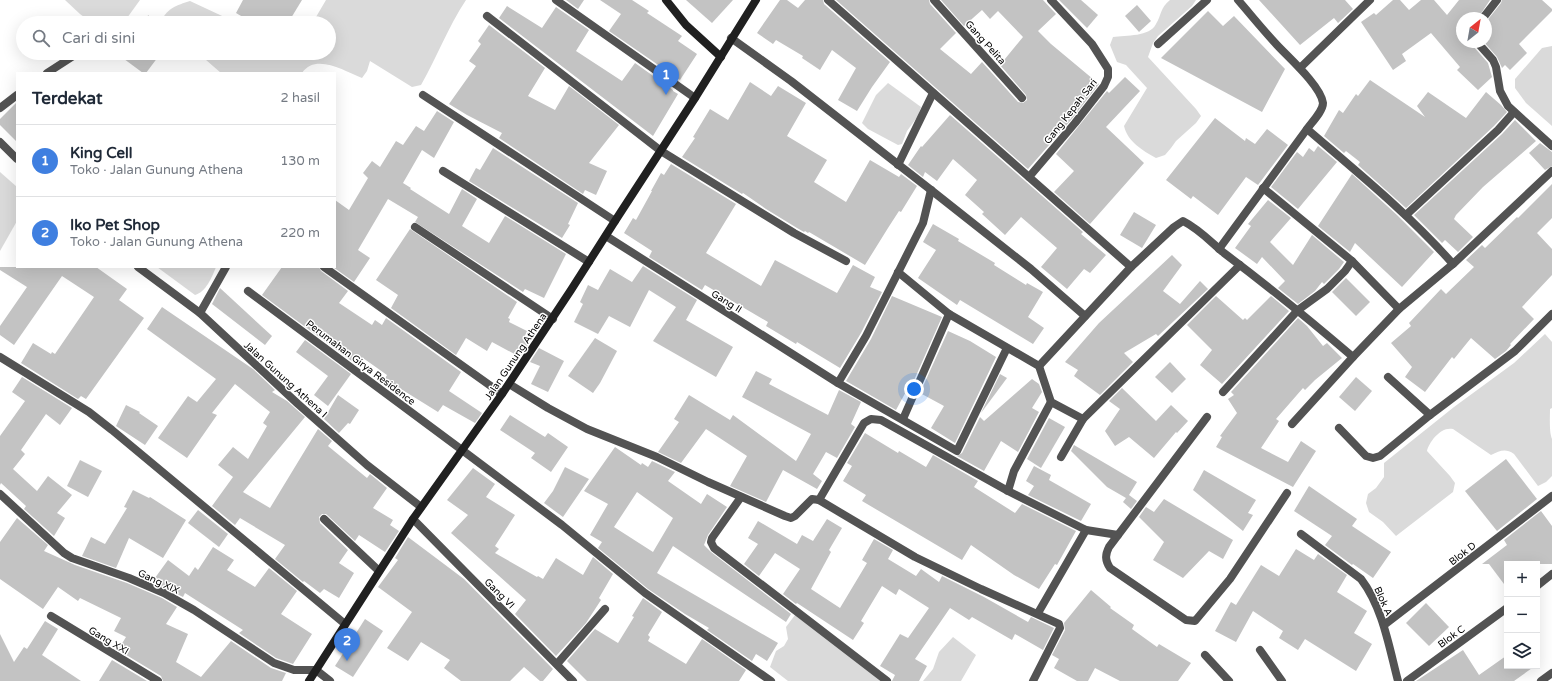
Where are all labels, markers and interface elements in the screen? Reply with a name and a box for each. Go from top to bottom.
north arrow [1456,12,1492,48]
search box [16,16,336,60]
street label: Gang Pelita [962,18,1008,67]
icon: search [30,27,52,49]
text: Cari di sini [62,29,135,47]
pin: 1 [653,62,679,95]
street label: Gang Kepah Sari [1042,77,1100,147]
text: Terdekat [32,88,102,109]
text: 2 hasil [281,90,320,106]
text: King Cell [70,144,132,162]
text: 1 [41,153,49,169]
text: 130 m [280,153,320,169]
text: Toko · Jalan Gunung Athena [70,162,243,178]
text: Iko Pet Shop [70,216,160,234]
text: 2 [41,225,49,241]
text: 220 m [280,225,320,241]
text: Toko · Jalan Gunung Athena [70,234,243,250]
street label: Gang II [709,288,744,316]
street label: Jalan Gunung Athena [482,311,549,402]
street label: Perumahan Girya Residence [303,318,418,408]
street label: Jalan Gunung Athena I [241,339,329,420]
your location [904,379,924,399]
street label: Blok D [1447,540,1479,568]
map controls [1504,561,1540,669]
button: + [1504,561,1540,597]
street label: Gang XIX [136,567,182,597]
street label: Gang VI [482,576,517,611]
street label: Blok A [1371,585,1395,618]
button: − [1504,597,1540,633]
street label: Blok C [1436,623,1467,651]
street label: Gang XXI [86,624,131,658]
pin: 2 [334,628,360,661]
button: layers [1504,633,1540,669]

